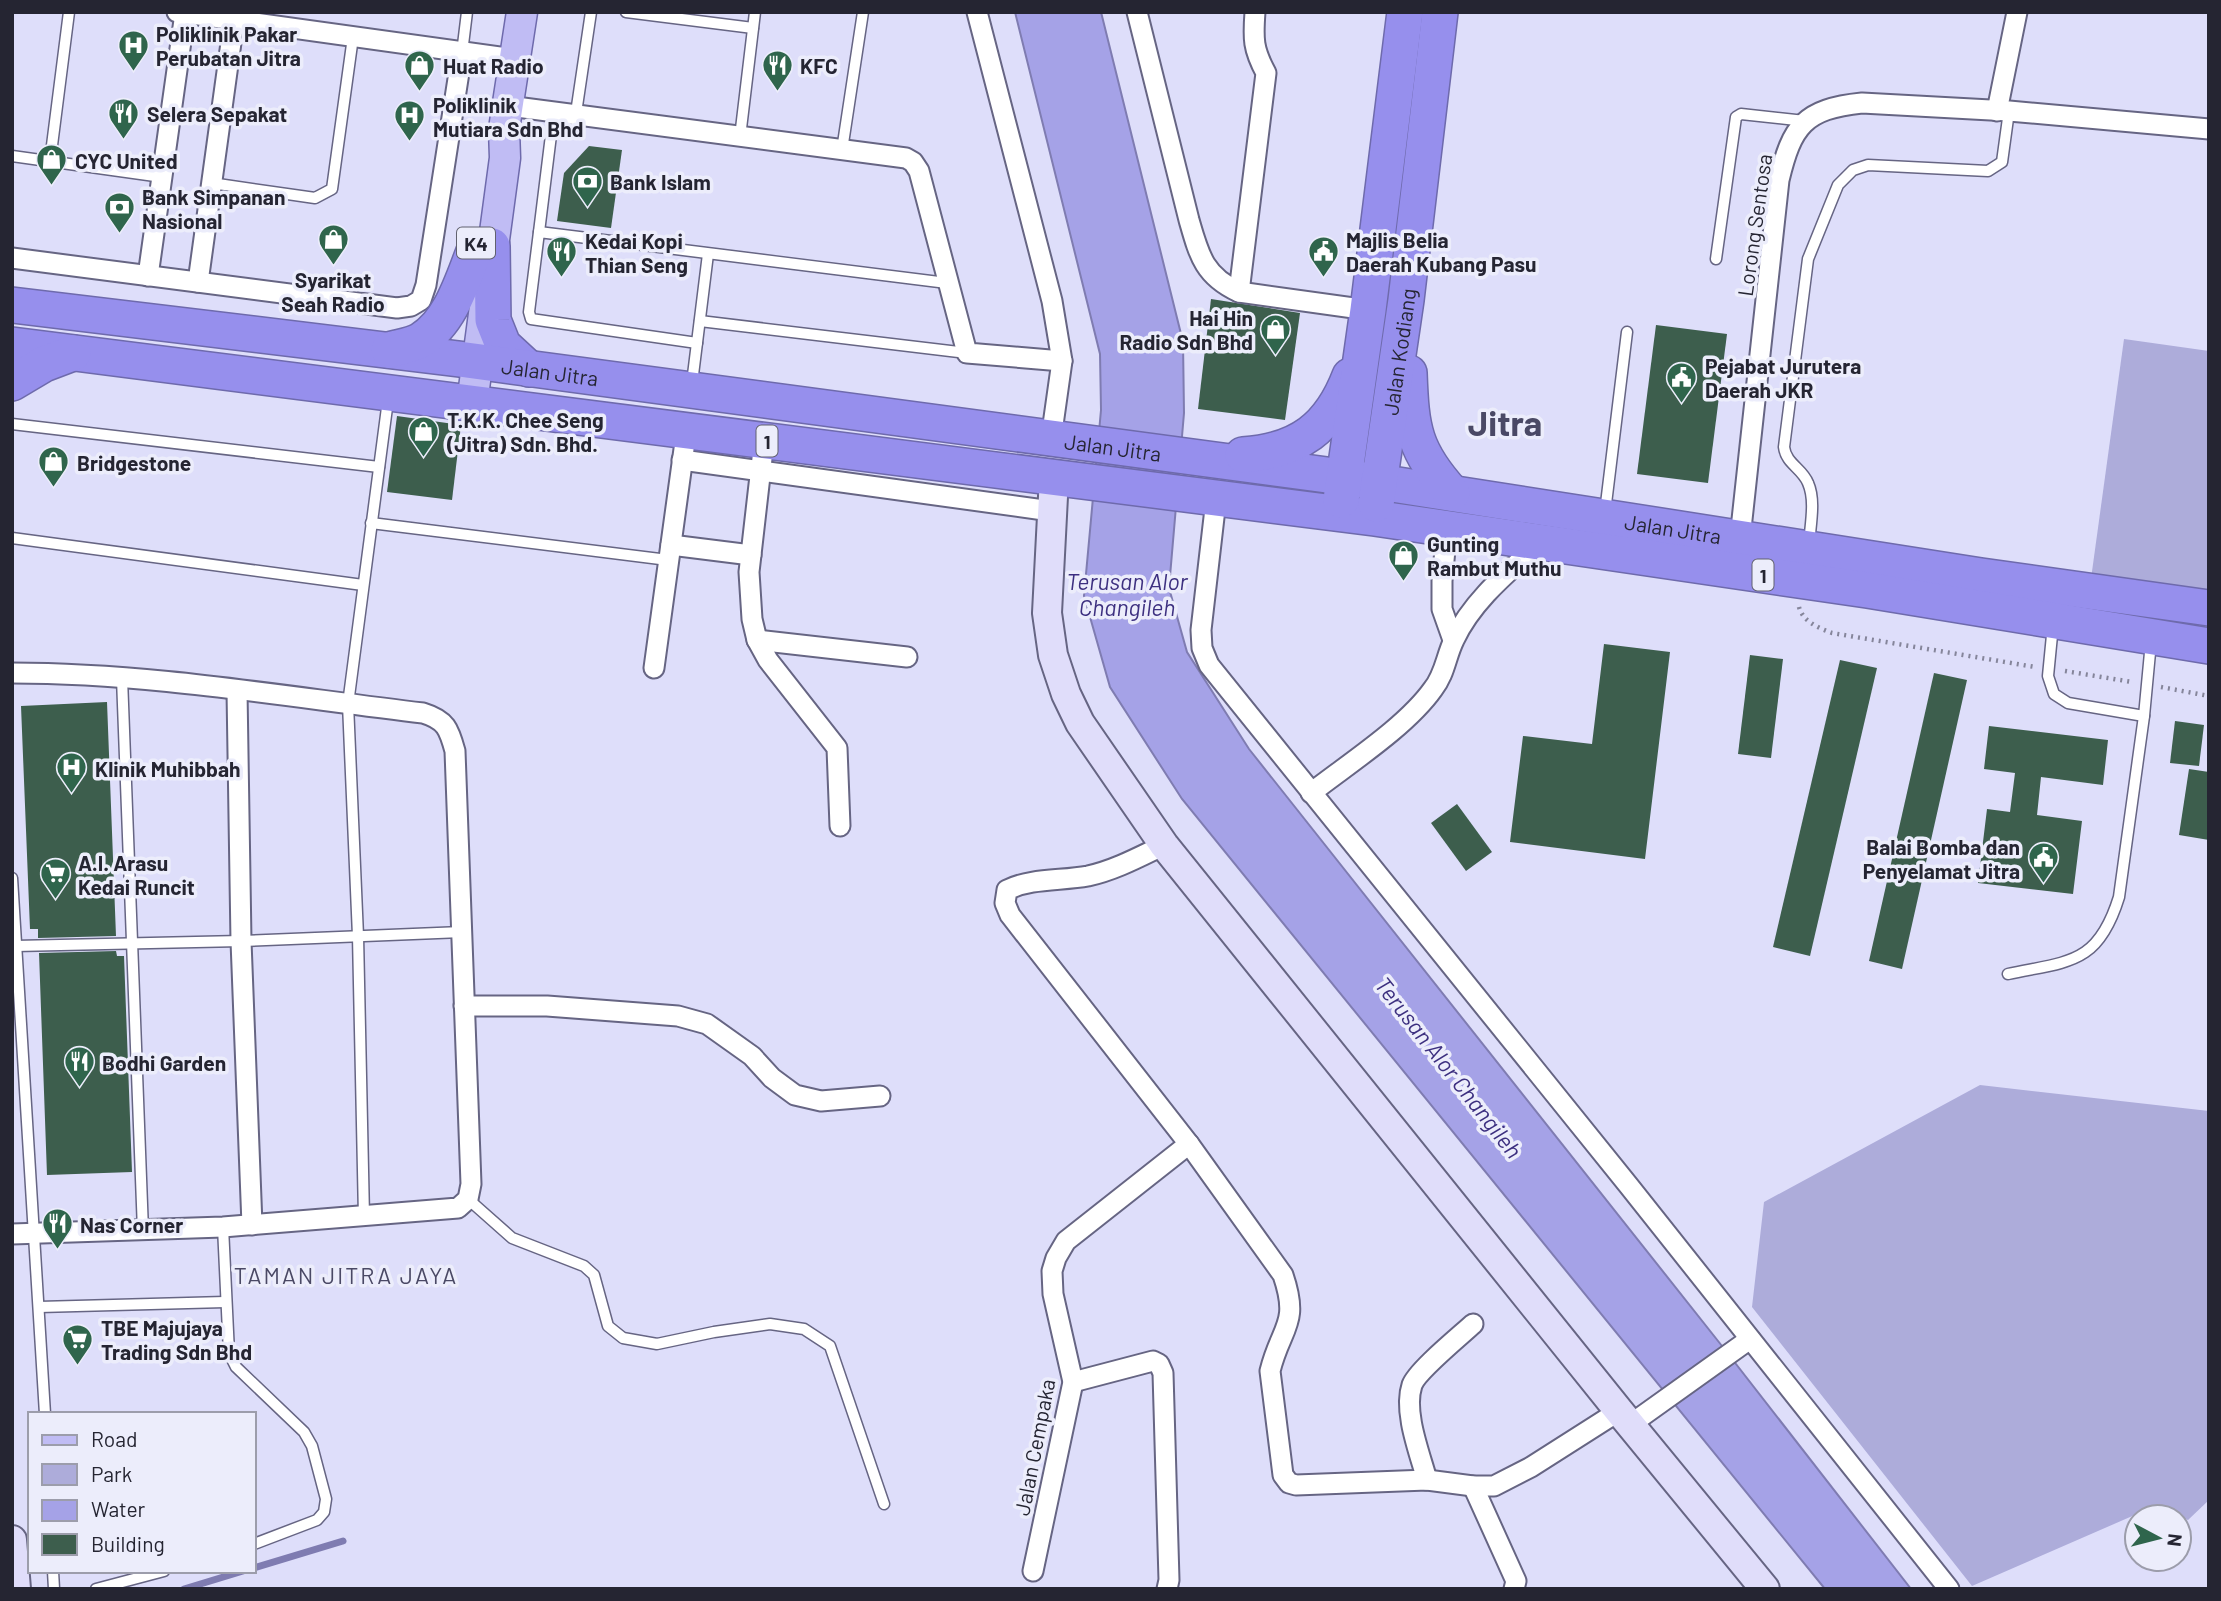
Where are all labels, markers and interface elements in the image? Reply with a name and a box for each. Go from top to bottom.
place label: Poliklinik Pakar Perubatan Jitra [156,21,301,70]
hospital icon: Poliklinik Pakar Perubatan Jitra [116,28,150,72]
shop icon: Huat Radio [403,48,437,92]
restaurant icon: KFC [760,48,794,92]
place label: Huat Radio [443,53,544,78]
place label: KFC [800,53,838,78]
place label: Poliklinik Mutiara Sdn Bhd [433,92,584,141]
restaurant icon: Selera Sepakat [107,96,141,140]
hospital icon: Poliklinik Mutiara Sdn Bhd [393,99,427,143]
place label: Selera Sepakat [147,101,287,126]
shop icon: CYC United [35,143,69,187]
place label: CYC United [75,148,178,173]
street label: Lorong Sentosa [1732,152,1776,298]
bank icon: Bank Islam [570,164,604,208]
place label: Bank Islam [610,169,711,194]
place label: Bank Simpanan Nasional [142,184,285,233]
bank icon: Bank Simpanan Nasional [102,191,136,235]
shop icon: Syarikat Seah Radio [316,222,350,266]
place label: Majlis Belia Daerah Kubang Pasu [1346,227,1537,276]
road number: K4 [457,228,495,258]
place label: Kedai Kopi Thian Seng [585,228,688,277]
public building icon: Majlis Belia Daerah Kubang Pasu [1306,234,1340,278]
restaurant icon: Kedai Kopi Thian Seng [545,235,579,279]
place label: Syarikat Seah Radio [281,267,385,316]
street label: Jalan Kodiang [1377,287,1420,417]
place label: Hai Hin Radio Sdn Bhd [1119,305,1253,354]
shop icon: Hai Hin Radio Sdn Bhd [1259,312,1293,356]
street label: Jalan Jitra [500,352,600,390]
place label: Pejabat Jurutera Daerah JKR [1705,353,1861,402]
public building icon: Pejabat Jurutera Daerah JKR [1665,360,1699,404]
district label: Jitra [1468,401,1542,443]
place label: T.K.K. Chee Seng (Jitra) Sdn. Bhd. [446,407,604,456]
shop icon: T.K.K. Chee Seng (Jitra) Sdn. Bhd. [407,414,441,458]
road number: 1 [756,426,778,456]
street label: Jalan Jitra [1063,428,1163,465]
shop icon: Bridgestone [37,445,71,489]
place label: Bridgestone [77,450,191,475]
street label: Jalan Jitra [1623,508,1723,548]
place label: Gunting Rambut Muthu [1427,531,1561,580]
shop icon: Gunting Rambut Muthu [1387,538,1421,582]
road number: 1 [1752,560,1774,590]
water label: Terusan Alor Changileh [1066,567,1189,621]
hospital icon: Klinik Muhibbah [55,751,89,795]
place label: Klinik Muhibbah [95,756,241,781]
place label: Balai Bomba dan Penyelamat Jitra [1863,834,2020,883]
public building icon: Balai Bomba dan Penyelamat Jitra [2026,841,2060,885]
place label: A.I. Arasu Kedai Runcit [78,850,195,899]
supermarket icon: A.I. Arasu Kedai Runcit [38,857,72,901]
water label: Terusan Alor Changileh [1370,971,1528,1163]
restaurant icon: Bodhi Garden [62,1045,96,1089]
place label: Bodhi Garden [102,1050,226,1075]
restaurant icon: Nas Corner [40,1207,74,1251]
place label: Nas Corner [80,1212,183,1237]
district label: TAMAN JITRA JAYA [234,1261,458,1289]
place label: TBE Majujaya Trading Sdn Bhd [101,1315,252,1364]
supermarket icon: TBE Majujaya Trading Sdn Bhd [61,1322,95,1366]
street label: Jalan Cempaka [1009,1377,1059,1517]
legend [28,1412,256,1573]
text: Road [91,1426,137,1451]
text: Park [91,1461,132,1486]
text: Water [91,1496,146,1521]
north arrow [2123,1503,2193,1573]
text: Building [91,1531,165,1556]
text: N [2163,1532,2188,1548]

